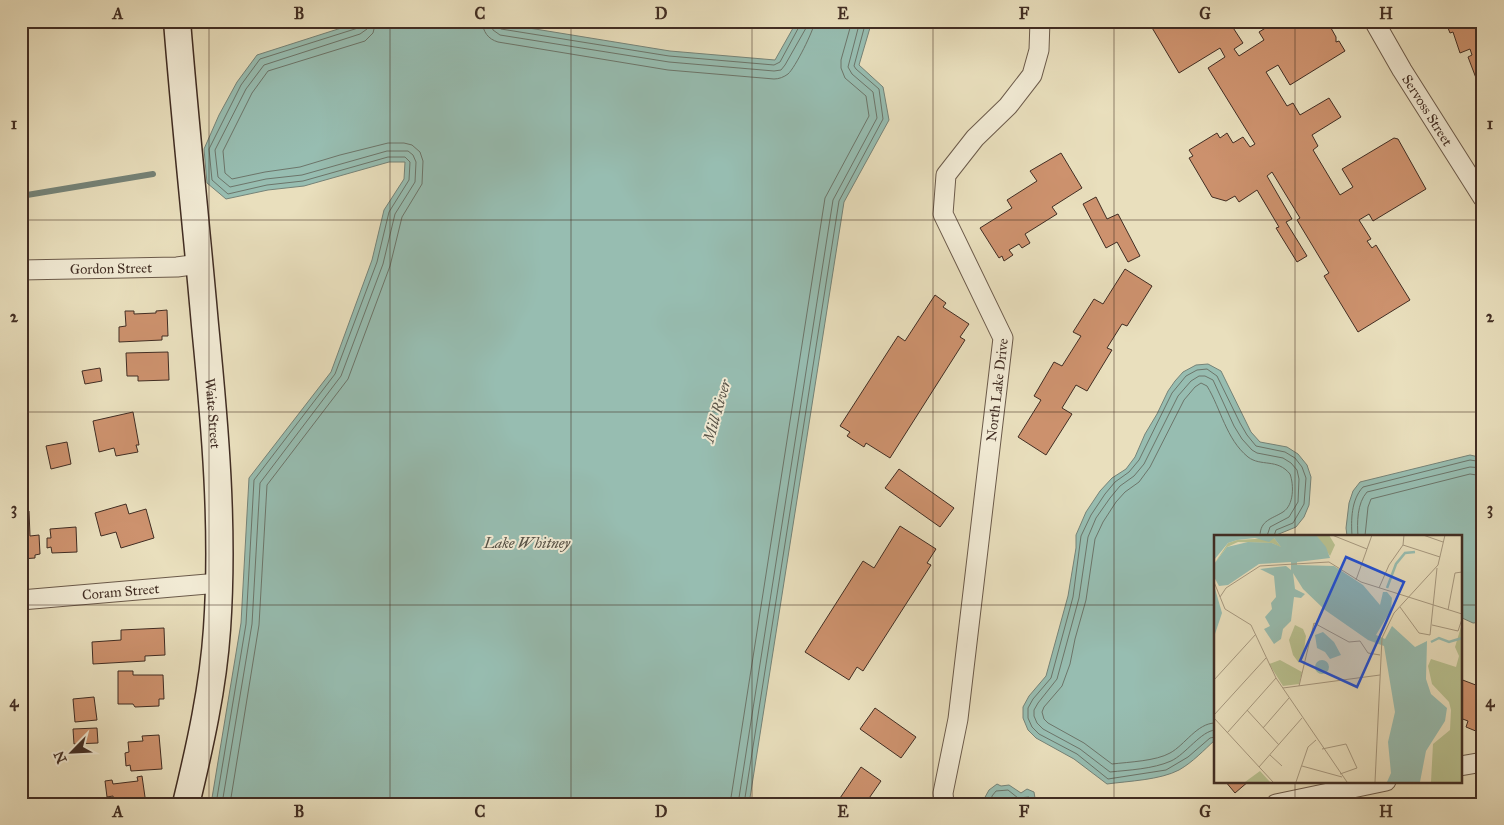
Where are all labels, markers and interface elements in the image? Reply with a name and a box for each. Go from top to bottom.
text: A [112,4,124,23]
text: B [294,4,304,23]
text: C [475,4,486,23]
text: D [655,4,668,23]
text: E [837,4,849,23]
text: F [1019,4,1030,23]
text: G [1199,4,1211,23]
text: H [1379,4,1393,23]
street label: Servoss Street [1398,72,1456,149]
text: 1 [11,114,18,133]
text: 1 [1487,114,1494,133]
street label: Gordon Street [70,259,152,278]
text: 2 [10,307,19,326]
text: 2 [1486,307,1495,326]
street label: North Lake Drive [983,337,1012,442]
street label: Waite Street [201,377,224,449]
water label: Mill River [699,377,735,446]
text: 3 [11,499,17,519]
text: 3 [1487,499,1493,519]
water label: Lake Whitney [483,534,571,552]
inset map [1214,535,1462,782]
street label: Coram Street [81,580,160,604]
text: 4 [10,692,20,712]
text: 4 [1486,692,1496,712]
north arrow [48,728,98,778]
text: N [50,748,71,766]
text: A [112,802,124,821]
text: B [294,802,304,821]
text: C [475,802,486,821]
text: D [655,802,668,821]
text: E [837,802,849,821]
text: F [1019,802,1030,821]
text: G [1199,802,1211,821]
text: H [1379,802,1393,821]

